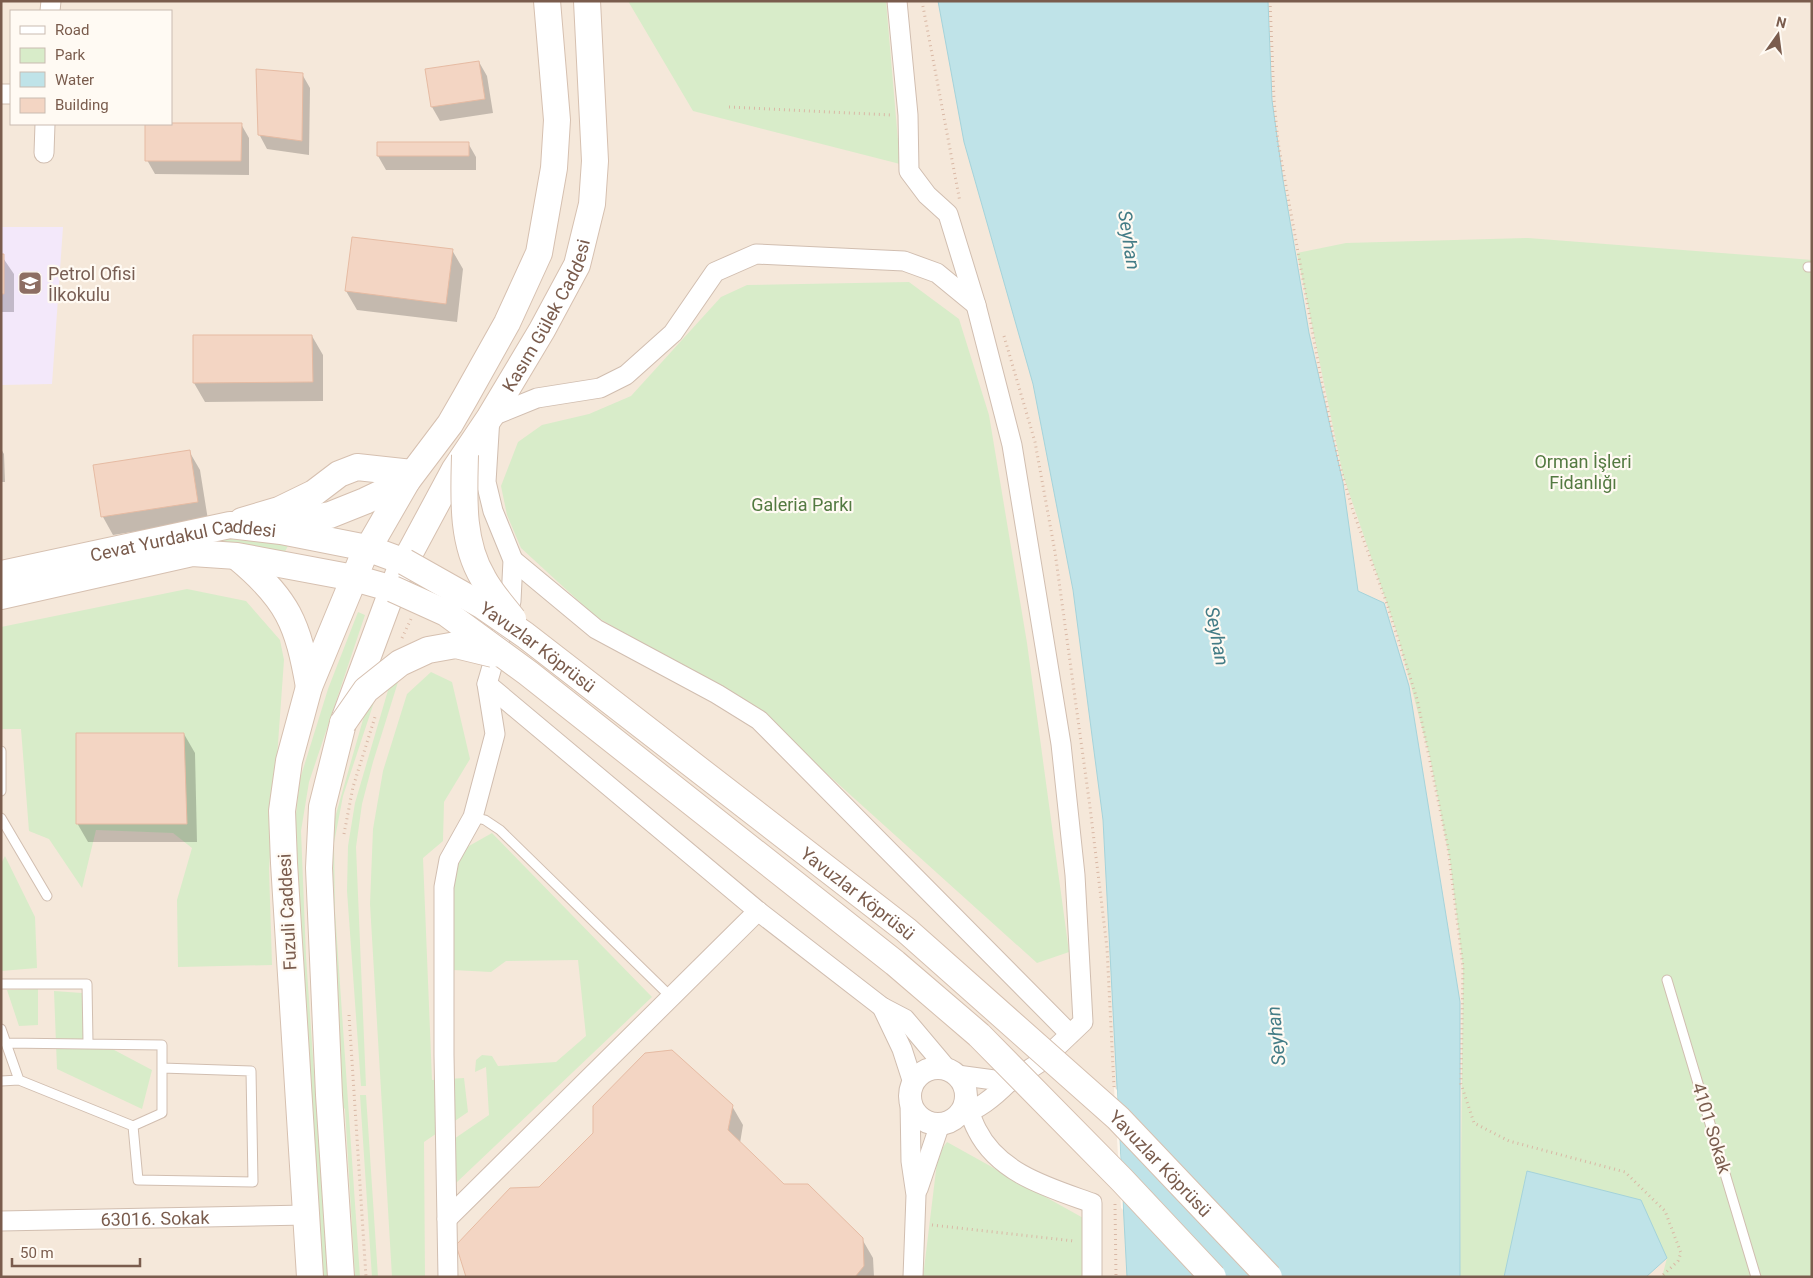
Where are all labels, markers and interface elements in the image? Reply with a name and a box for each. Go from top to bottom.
legend [10,10,172,125]
north arrow [1753,10,1803,60]
text: N [1774,13,1788,31]
text: Road [55,21,89,39]
text: Park [55,46,86,64]
text: Water [55,71,94,89]
text: Building [55,96,109,114]
water label: Seyhan [1113,209,1145,271]
street label: Kasım Gülek Caddesi [497,237,594,395]
place label: Petrol Ofisi İlkokulu [48,263,136,305]
school or university icon: Petrol Ofisi İlkokulu [17,270,43,296]
park label: Orman İşleri Fidanlığı [1534,451,1632,493]
park label: Galeria Parkı [751,494,853,515]
street label: Cevat Yurdakul Caddesi [88,514,277,565]
street label: Yavuzlar Köprüsü [476,597,600,696]
water label: Seyhan [1200,605,1234,667]
street label: Yavuzlar Köprüsü [797,842,920,944]
street label: Fuzuli Caddesi [273,853,301,971]
water label: Seyhan [1261,1005,1291,1067]
street label: 4101 Sokak [1688,1080,1736,1177]
street label: Yavuzlar Köprüsü [1106,1105,1216,1221]
street label: 63016. Sokak [100,1206,210,1230]
scale bar [12,1236,140,1268]
text: 50 m [20,1244,54,1262]

